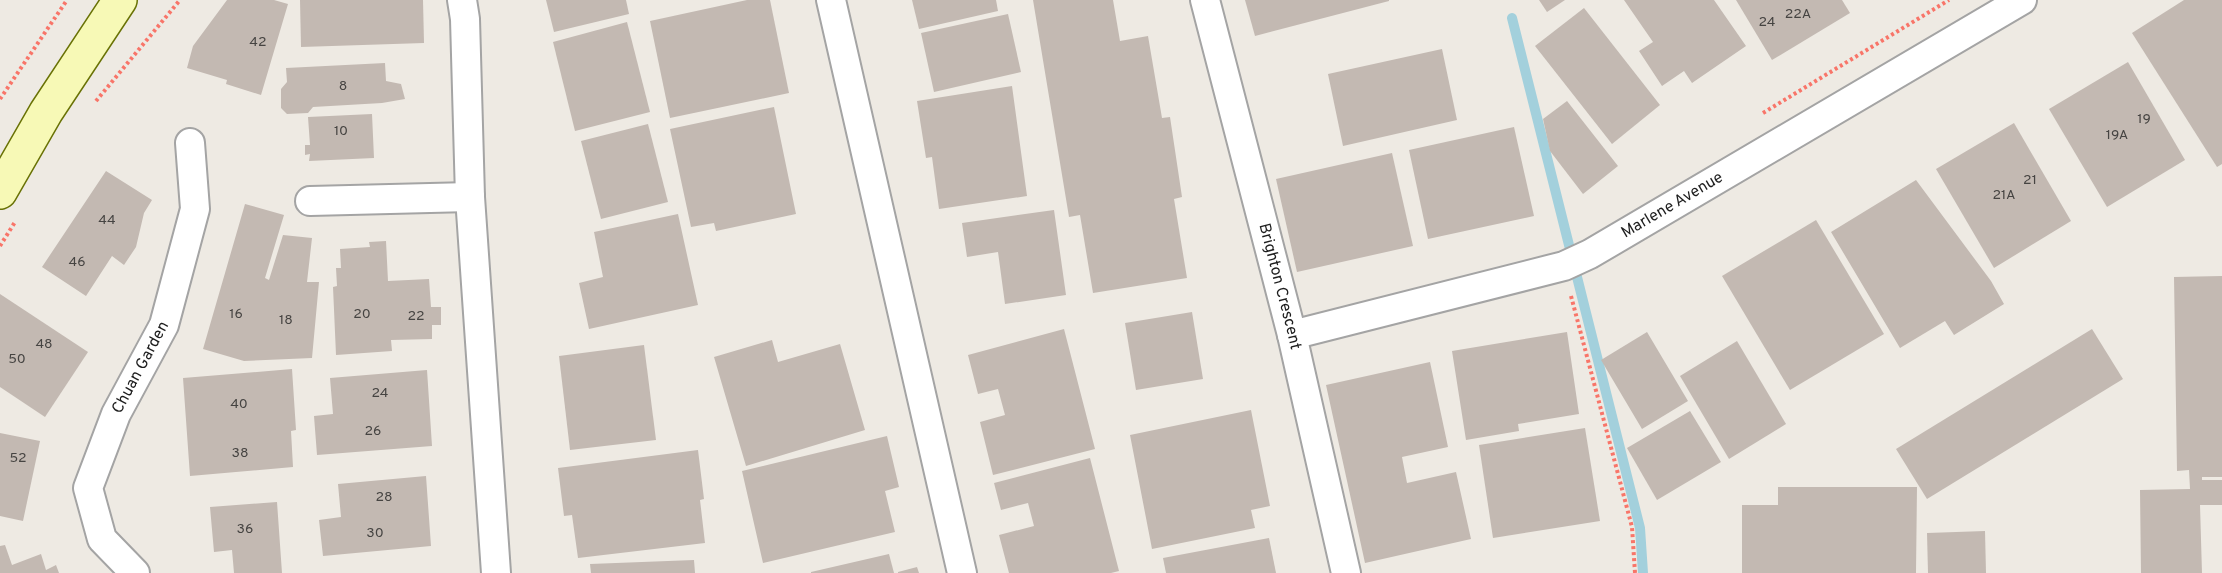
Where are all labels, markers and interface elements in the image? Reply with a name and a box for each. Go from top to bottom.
house number: 22A [1785,6,1811,23]
house number: 24 [1758,14,1776,31]
house number: 42 [249,34,267,51]
house number: 8 [339,78,347,95]
house number: 19 [2137,111,2151,128]
house number: 10 [334,123,348,140]
house number: 19A [2106,127,2128,144]
street label: Marlene Avenue [1618,168,1727,243]
house number: 21 [2023,172,2037,189]
house number: 21A [1993,187,2015,204]
house number: 44 [98,212,116,229]
street label: Brighton Crescent [1253,221,1305,352]
house number: 46 [68,254,86,271]
house number: 16 [229,306,243,323]
house number: 20 [353,306,371,323]
house number: 22 [407,308,425,325]
house number: 18 [279,312,293,329]
street label: Chuan Garden [108,318,174,417]
house number: 48 [35,336,53,353]
house number: 50 [8,351,26,368]
house number: 24 [371,385,389,402]
house number: 40 [230,396,248,413]
house number: 26 [365,423,381,440]
house number: 38 [232,445,248,462]
house number: 52 [9,450,27,467]
house number: 28 [375,489,393,506]
house number: 36 [237,521,253,538]
house number: 30 [366,525,384,542]

